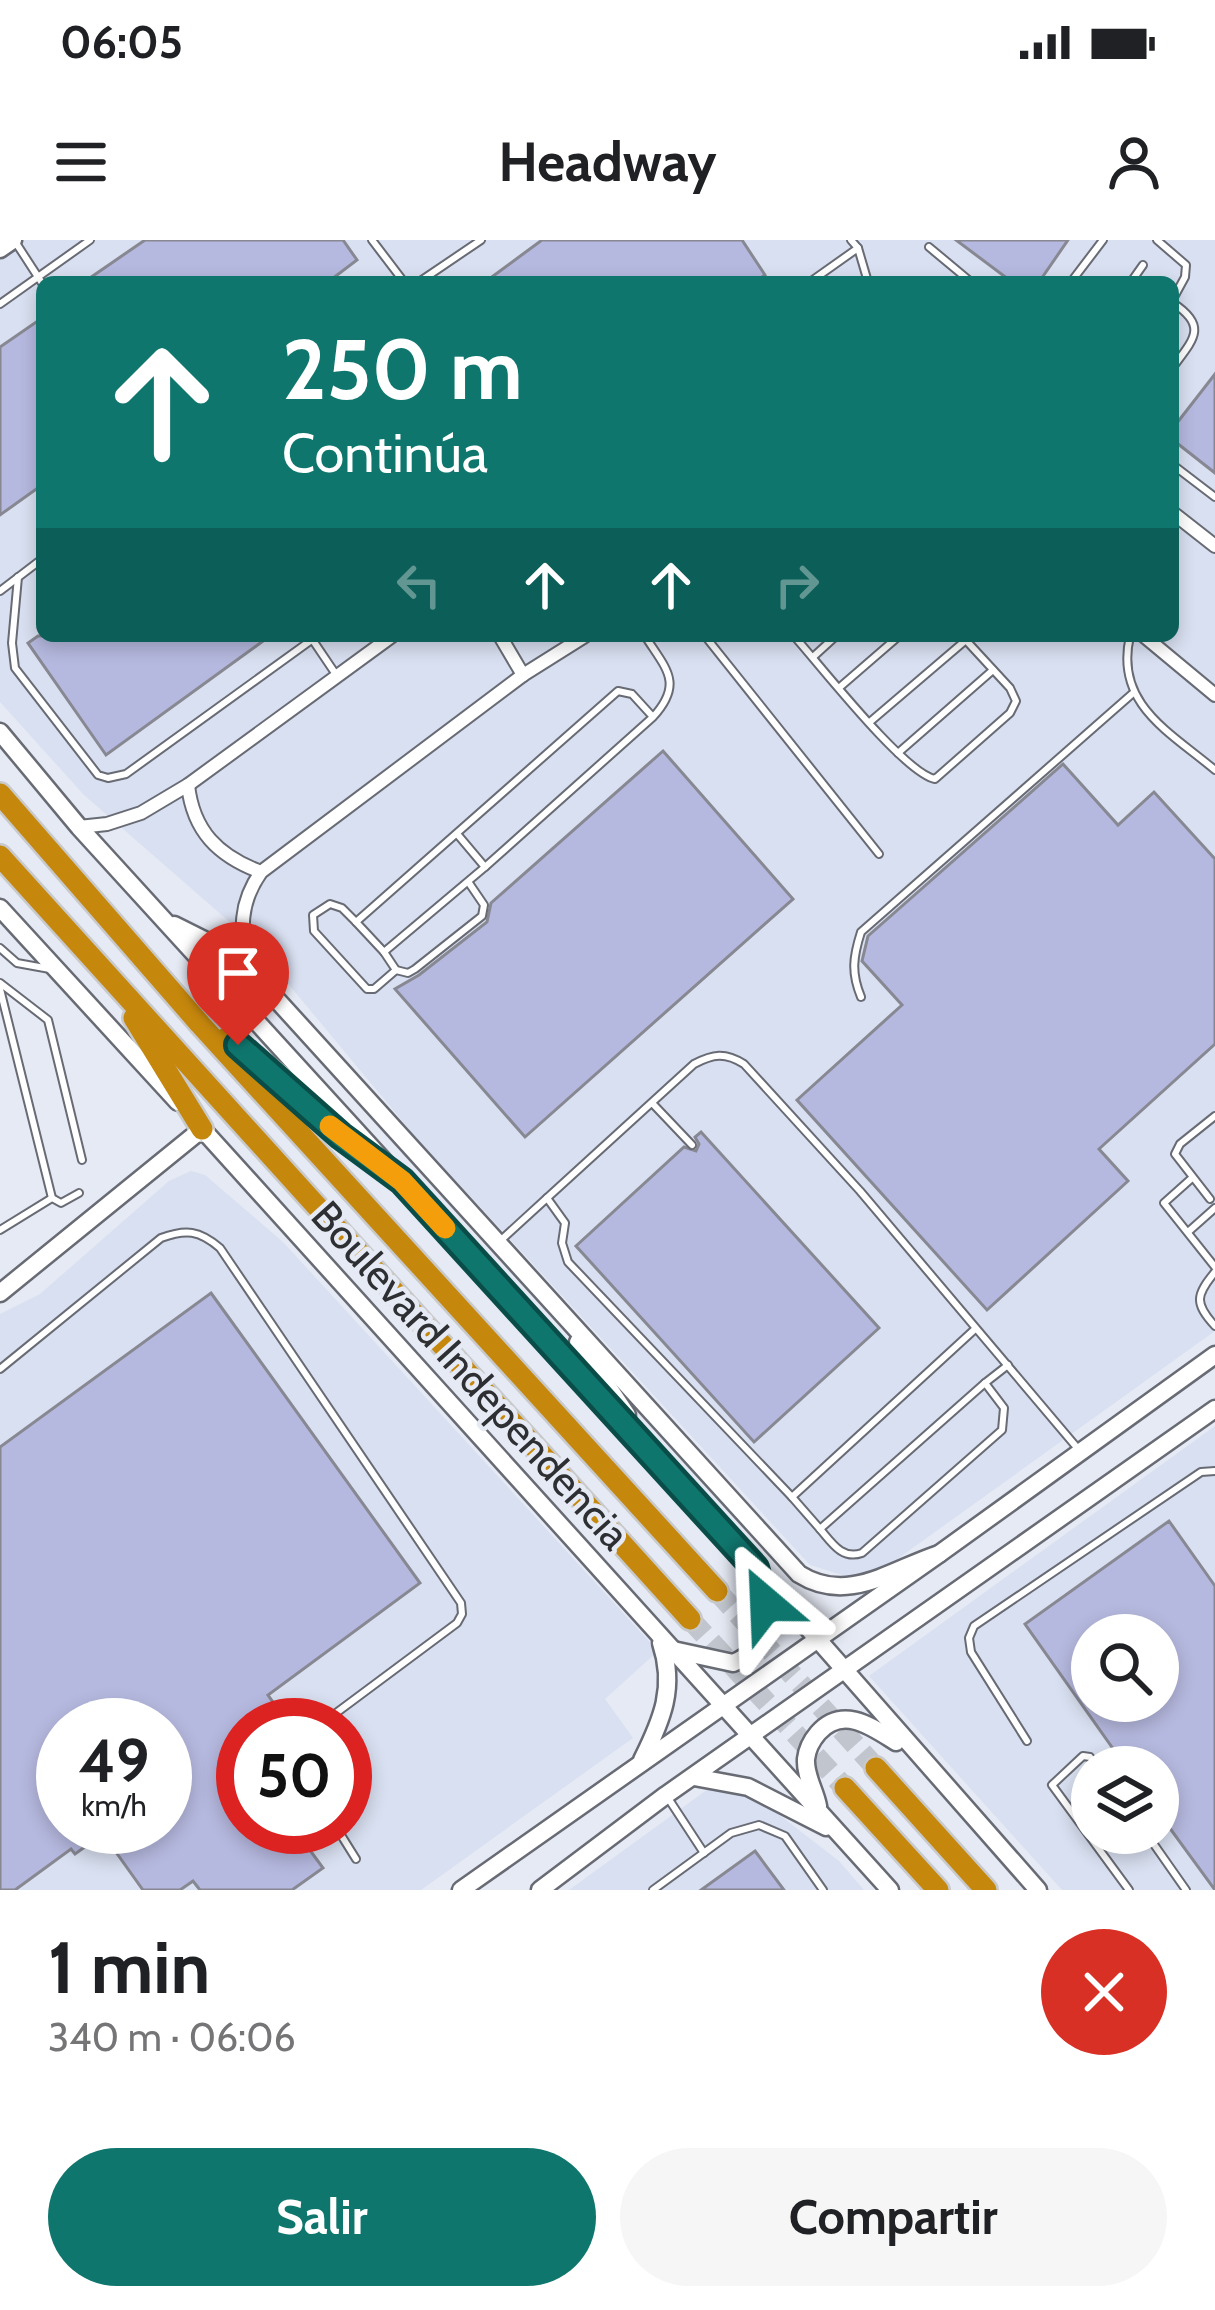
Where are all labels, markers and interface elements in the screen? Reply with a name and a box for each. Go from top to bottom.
text: 06:05 [60,15,183,69]
icon: menu [48,129,114,195]
text: Headway [499,129,716,195]
icon: person [1101,129,1167,195]
text: 250 m [282,318,523,420]
icon: ahead [84,324,240,480]
text: Continúa [282,420,488,486]
icon: left [386,552,452,618]
icon: ahead [512,552,578,618]
icon: ahead [638,552,704,618]
icon: right [764,552,830,618]
pin [187,922,289,1045]
icon: arrive [205,940,271,1006]
street label: Boulevard Independencia [301,1190,641,1560]
position arrow [703,1541,829,1667]
map controls [1071,1614,1179,1854]
button: search [1071,1614,1179,1722]
speed limit sign: 50 [216,1698,372,1854]
text: 49 [79,1724,149,1797]
button: layers [1071,1746,1179,1854]
text: km/h [81,1787,147,1824]
text: 1 min [48,1924,210,2011]
button: close [1041,1929,1167,2055]
text: 340 m · 06:06 [48,2013,296,2061]
button: Salir [48,2148,596,2286]
button: Compartir [620,2148,1167,2286]

